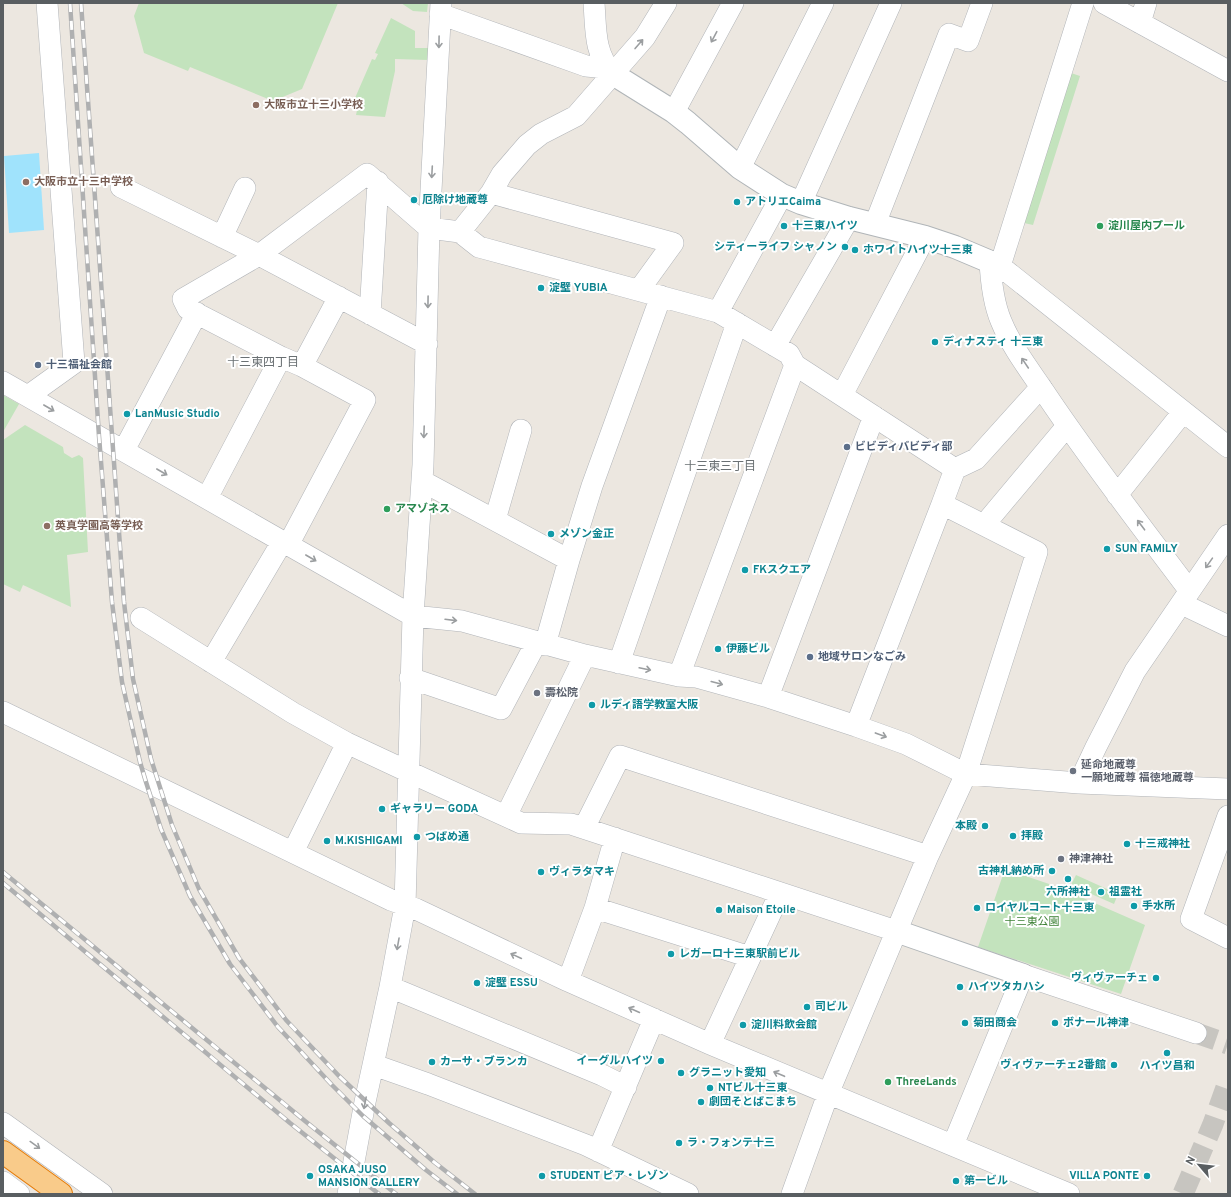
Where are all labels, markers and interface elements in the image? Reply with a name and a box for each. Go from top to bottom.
one-way arrow [710,31,718,43]
one-way arrow [435,35,443,48]
one-way arrow [634,39,643,50]
place label: 大阪市立十三小学校 [264,98,363,112]
marker: 大阪市立十三小学校 [251,100,261,110]
one-way arrow [429,165,436,178]
place label: 大阪市立十三中学校 [34,175,133,189]
marker: 大阪市立十三中学校 [21,177,31,187]
place label: 厄除け地蔵尊 [422,193,488,207]
marker: 厄除け地蔵尊 [409,195,419,205]
place label: アトリエCaima [745,195,821,209]
marker: アトリエCaima [732,197,742,207]
place label: 十三東ハイツ [792,219,858,233]
place label: 淀川屋内プール [1108,219,1185,233]
marker: 十三東ハイツ [779,221,789,231]
marker: 淀川屋内プール [1095,221,1105,231]
place label: シティーライフ シャノン [714,240,837,254]
marker: シティーライフ シャノン [840,242,850,252]
place label: ホワイトハイツ十三東 [863,243,973,257]
marker: ホワイトハイツ十三東 [850,245,860,255]
place label: 淀壁 YUBIA [549,281,608,295]
marker: 淀壁 YUBIA [536,283,546,293]
one-way arrow [424,295,431,308]
place label: ディナスティ 十三東 [943,335,1043,349]
marker: ディナスティ 十三東 [930,337,940,347]
district label: 十三東四丁目 [227,355,299,371]
one-way arrow [1021,357,1029,368]
place label: 十三福祉会館 [46,358,112,372]
marker: 十三福祉会館 [33,360,43,370]
one-way arrow [43,404,55,412]
place label: LanMusic Studio [135,407,220,421]
marker: LanMusic Studio [122,409,132,419]
one-way arrow [420,425,428,438]
place label: ビビディバビディ部 [855,440,952,454]
marker: ビビディバビディ部 [842,442,852,452]
district label: 十三東三丁目 [684,459,756,475]
one-way arrow [156,469,168,477]
place label: アマゾネス [395,502,450,516]
marker: アマゾネス [382,504,392,514]
place label: 英真学園高等学校 [55,519,143,533]
one-way arrow [1136,520,1145,531]
marker: 英真学園高等学校 [42,521,52,531]
place label: メゾン金正 [559,527,614,541]
marker: メゾン金正 [546,529,556,539]
place label: SUN FAMILY [1115,542,1178,556]
marker: SUN FAMILY [1102,544,1112,554]
one-way arrow [305,555,317,563]
one-way arrow [1205,557,1213,568]
place label: FKスクエア [753,563,811,577]
marker: FKスクエア [740,565,750,575]
one-way arrow [444,616,457,624]
place label: 伊藤ビル [726,642,770,656]
marker: 伊藤ビル [713,644,723,654]
place label: 地域サロンなごみ [818,650,906,664]
marker: 地域サロンなごみ [805,652,815,662]
one-way arrow [638,665,651,673]
one-way arrow [710,680,723,687]
place label: 壽松院 [545,686,578,700]
marker: 壽松院 [532,688,542,698]
place label: ルディ語学教室大阪 [600,698,698,712]
marker: ルディ語学教室大阪 [587,700,597,710]
one-way arrow [875,731,887,739]
place label: 延命地蔵尊 一願地蔵尊 福徳地蔵尊 [1081,758,1194,785]
marker: 延命地蔵尊 一願地蔵尊 福徳地蔵尊 [1068,766,1078,776]
place label: ギャラリー GODA [390,802,479,816]
marker: ギャラリー GODA [377,804,387,814]
place label: 本殿 [955,819,977,833]
marker: 本殿 [980,821,990,831]
place label: 拝殿 [1021,829,1043,843]
place label: つばめ通 [425,830,469,844]
marker: 拝殿 [1008,831,1018,841]
marker: つばめ通 [412,832,422,842]
place label: M.KISHIGAMI [335,834,403,848]
marker: M.KISHIGAMI [322,836,332,846]
place label: 十三戒神社 [1135,837,1190,851]
marker: 十三戒神社 [1122,839,1132,849]
place label: 神津神社 [1069,852,1113,866]
marker: 神津神社 [1056,854,1066,864]
place label: 古神札納め所 [978,864,1044,878]
place label: ヴィラタマキ [549,865,615,879]
marker: 古神札納め所 [1047,866,1057,876]
marker: ヴィラタマキ [536,867,546,877]
marker: 六所神社 [1063,874,1073,884]
place label: 六所神社 [1046,885,1090,899]
place label: 祖霊社 [1109,885,1142,899]
marker: 祖霊社 [1096,887,1106,897]
place label: 手水所 [1142,899,1175,913]
place label: ロイヤルコート十三東 [985,901,1094,915]
marker: 手水所 [1129,901,1139,911]
place label: Maison Etoile [727,903,796,917]
marker: ロイヤルコート十三東 [972,903,982,913]
marker: Maison Etoile [714,905,724,915]
park label: 十三東公園 [1005,915,1060,929]
one-way arrow [394,937,402,950]
place label: レガーロ十三東駅前ビル [679,947,800,961]
marker: レガーロ十三東駅前ビル [666,949,676,959]
one-way arrow [510,952,522,959]
place label: ヴィヴァーチェ [1071,971,1148,985]
marker: ヴィヴァーチェ [1151,973,1161,983]
place label: 淀壁 ESSU [485,976,538,990]
marker: 淀壁 ESSU [472,978,482,988]
place label: ハイツタカハシ [968,980,1045,994]
marker: ハイツタカハシ [955,982,965,992]
place label: 司ビル [815,1000,848,1014]
marker: 司ビル [802,1002,812,1012]
one-way arrow [629,1006,641,1013]
place label: 菊田商会 [973,1016,1017,1030]
place label: ボナール神津 [1063,1016,1129,1030]
place label: 淀川料飲会館 [751,1018,817,1032]
marker: 菊田商会 [960,1018,970,1028]
marker: ボナール神津 [1050,1018,1060,1028]
marker: 淀川料飲会館 [738,1020,748,1030]
marker: ハイツ昌和 [1162,1048,1172,1058]
place label: イーグルハイツ [576,1054,653,1068]
place label: カーサ・ブランカ [440,1055,528,1069]
marker: イーグルハイツ [656,1056,666,1066]
marker: カーサ・ブランカ [427,1057,437,1067]
place label: ヴィヴァーチェ2番館 [1000,1058,1106,1072]
place label: ハイツ昌和 [1140,1059,1194,1073]
marker: ヴィヴァーチェ2番館 [1109,1060,1119,1070]
place label: グラニット愛知 [689,1066,766,1080]
marker: グラニット愛知 [676,1068,686,1078]
one-way arrow [773,1069,785,1077]
place label: ThreeLands [896,1075,957,1089]
marker: ThreeLands [883,1077,893,1087]
place label: NTビル十三東 [718,1081,788,1095]
marker: NTビル十三東 [705,1083,715,1093]
place label: 劇団そとばこまち [709,1095,797,1109]
one-way arrow [361,1096,369,1109]
marker: 劇団そとばこまち [696,1097,706,1107]
place label: ラ・フォンテ十三 [687,1136,775,1150]
marker: ラ・フォンテ十三 [674,1138,684,1148]
one-way arrow [29,1141,40,1149]
north arrow [1179,1145,1219,1185]
text: N [1183,1154,1199,1168]
place label: OSAKA JUSO MANSION GALLERY [318,1163,420,1190]
place label: STUDENT ピア・レゾン [550,1169,669,1183]
place label: VILLA PONTE [1069,1169,1139,1183]
marker: OSAKA JUSO MANSION GALLERY [305,1171,315,1181]
marker: STUDENT ピア・レゾン [537,1171,547,1181]
marker: VILLA PONTE [1142,1171,1152,1181]
place label: 第一ビル [964,1174,1008,1188]
marker: 第一ビル [951,1176,961,1186]

